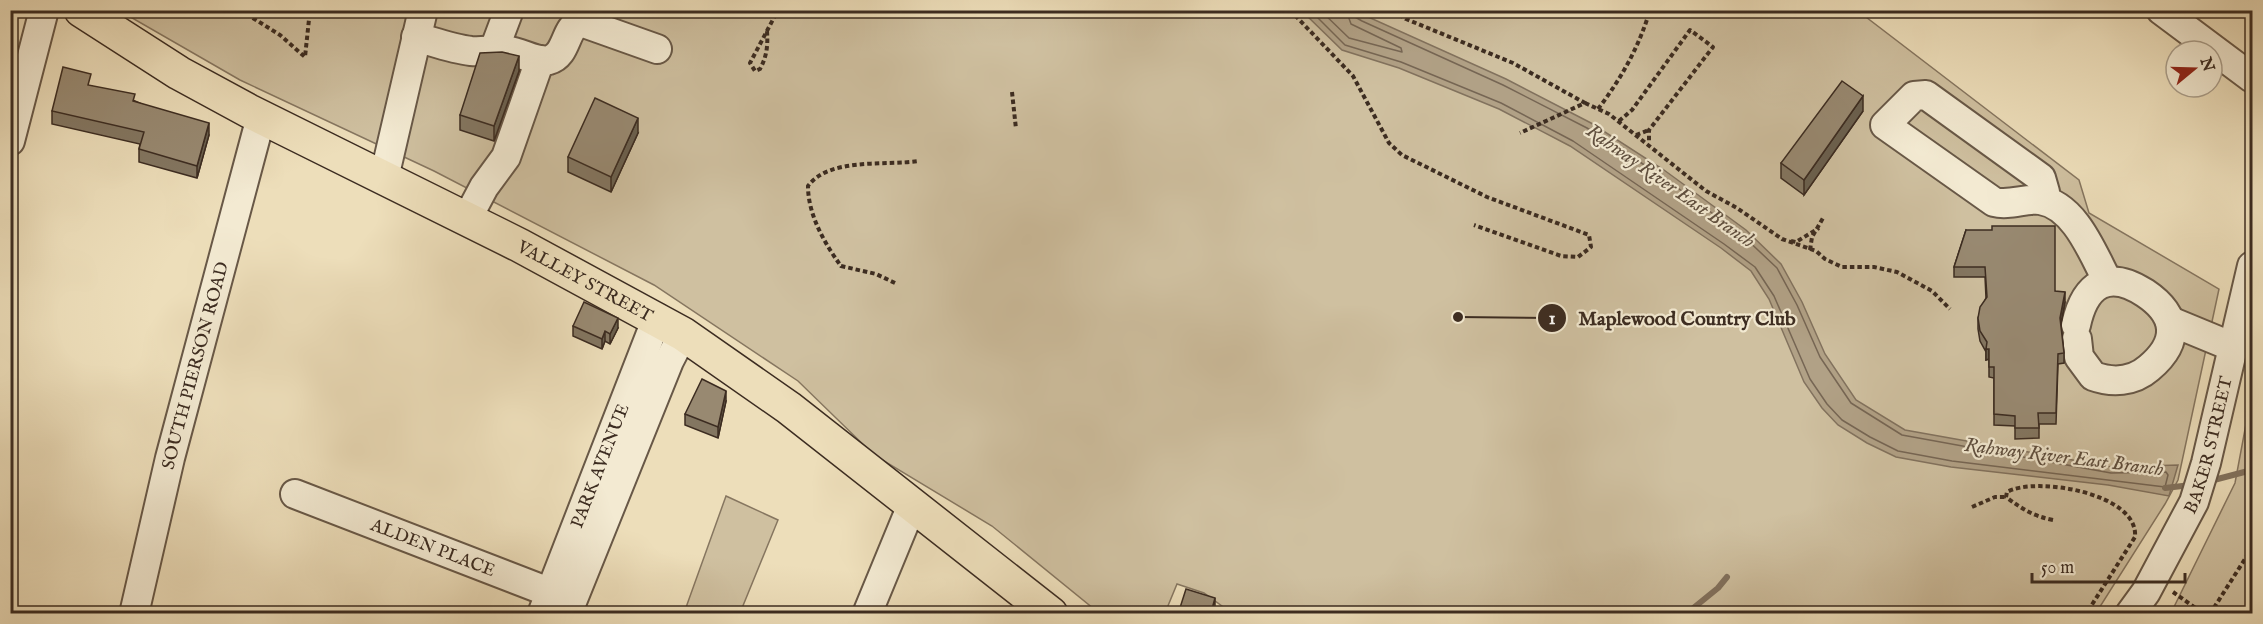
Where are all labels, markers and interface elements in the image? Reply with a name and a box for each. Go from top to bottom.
north arrow [2164,39,2224,99]
text: N [2194,54,2218,75]
water label: Rahway River East Branch [1581,119,1760,254]
street label: VALLEY STREET [512,236,656,328]
street label: SOUTH PIERSON ROAD [158,259,235,472]
callout: Maplewood Country Club [1537,299,1808,337]
text: Maplewood Country Club [1578,307,1796,332]
text: 1 [1549,308,1556,331]
street label: BAKER STREET [2180,374,2239,519]
street label: PARK AVENUE [566,401,636,532]
water label: Rahway River East Branch [1963,433,2165,482]
street label: ALDEN PLACE [366,514,498,583]
scale bar [2032,546,2185,584]
text: 50 m [2041,557,2074,580]

